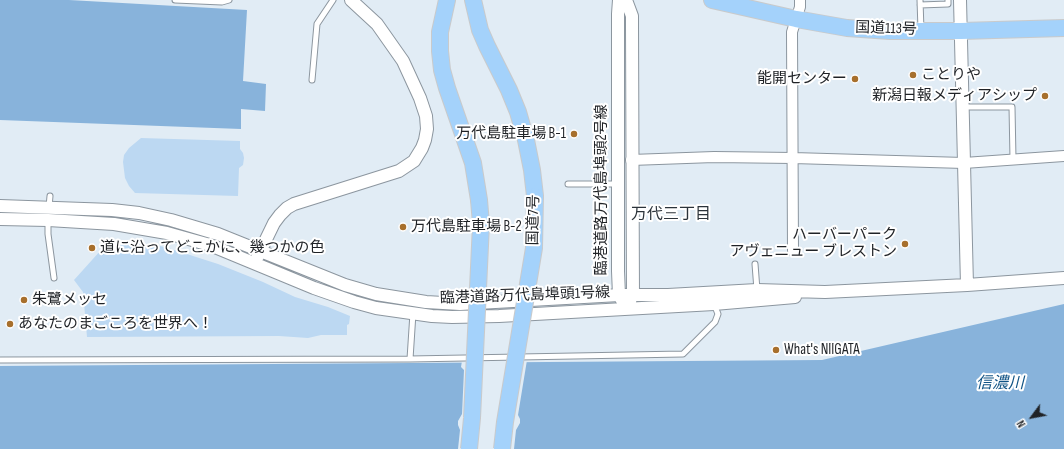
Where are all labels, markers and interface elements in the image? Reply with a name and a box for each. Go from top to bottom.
street label: 国道113号 [855,19,917,39]
place label: ことりや [921,66,981,84]
place label: 能開センター [757,70,847,88]
marker: ことりや [908,70,918,80]
marker: 能開センター [850,74,860,84]
place label: 新潟日報メディアシップ [872,87,1037,105]
marker: 新潟日報メディアシップ [1040,91,1050,101]
street label: 臨港道路万代島埠頭2号線 [593,104,611,276]
place label: 万代島駐車場 B-1 [456,125,566,143]
marker: 万代島駐車場 B-1 [569,129,579,139]
street label: 国道7号 [525,194,543,246]
district label: 万代三丁目 [631,205,711,225]
place label: 万代島駐車場 B-2 [411,218,522,236]
marker: 万代島駐車場 B-2 [398,222,408,232]
place label: ハーバーパーク アヴェニュー ブレストン [730,226,897,261]
place label: 道に沿ってどこかに、幾つかの色 [100,239,325,257]
marker: ハーバーパーク アヴェニュー ブレストン [900,239,910,249]
marker: 道に沿ってどこかに、幾つかの色 [87,243,97,253]
street label: 臨港道路万代島埠頭1号線 [440,284,610,308]
place label: 朱鷺メッセ [32,291,107,309]
marker: 朱鷺メッセ [19,295,29,305]
place label: あなたのまごころを世界へ！ [18,315,213,333]
marker: あなたのまごころを世界へ！ [5,319,15,329]
place label: What's NIIGATA [784,341,860,359]
marker: What's NIIGATA [771,345,781,355]
water label: 信濃川 [976,374,1024,394]
north arrow [1012,397,1052,437]
text: N [1014,418,1028,430]

